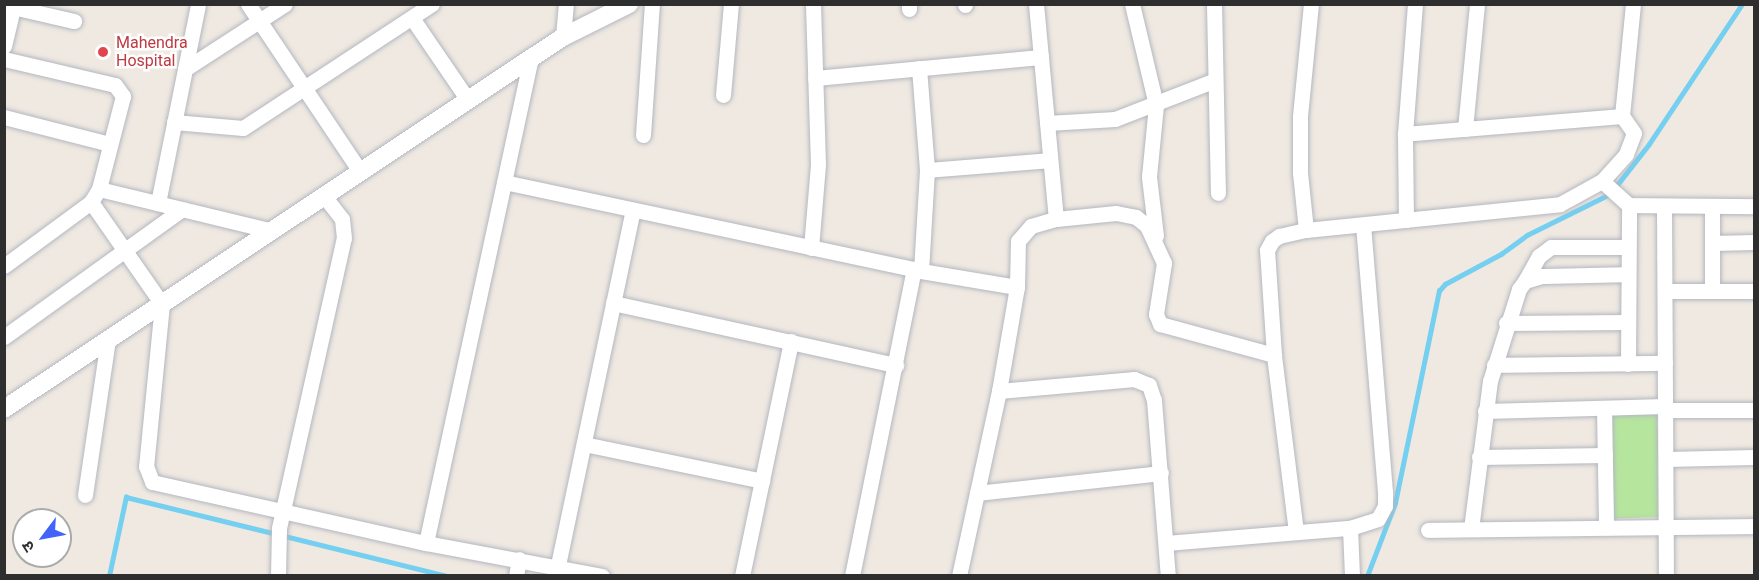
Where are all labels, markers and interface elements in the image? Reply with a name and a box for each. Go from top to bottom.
place label: Mahendra Hospital [116,33,188,71]
marker: Mahendra Hospital [94,43,112,61]
north arrow [12,508,72,568]
text: उ [17,538,39,556]

